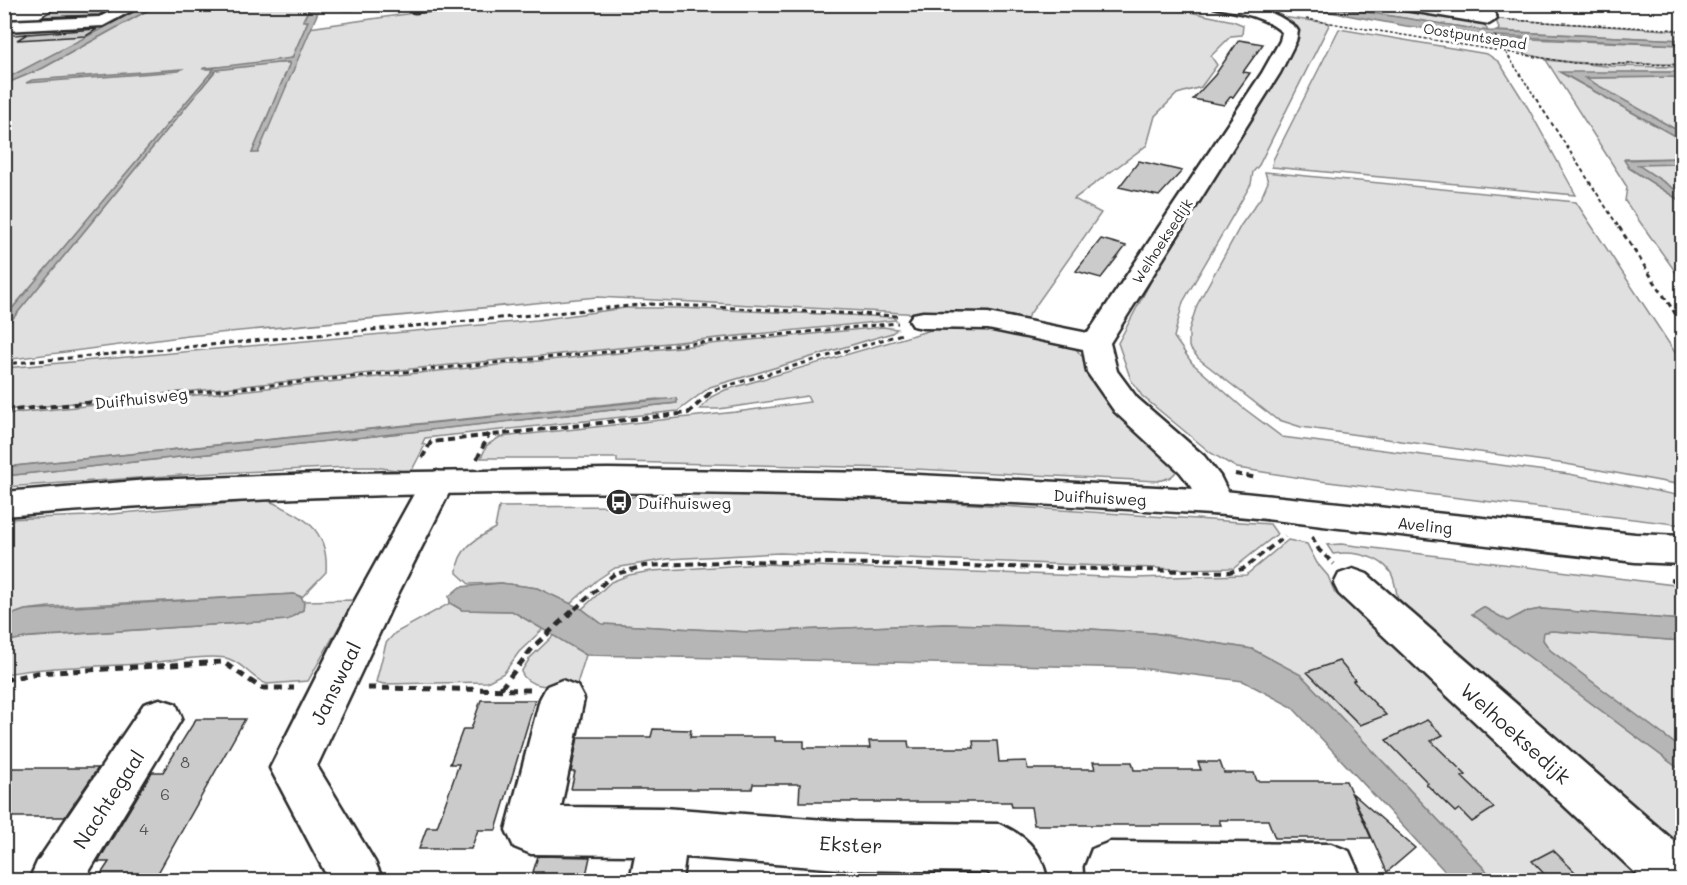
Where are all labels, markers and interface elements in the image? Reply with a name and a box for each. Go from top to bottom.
street label: Oostpuntsepad [1422,18,1528,54]
street label: Welhoeksedijk [1127,195,1197,287]
street label: Duifhuisweg [94,383,188,413]
street label: Duifhuisweg [1053,484,1147,510]
bus stop icon: Duifhuisweg [604,487,634,517]
place label: Duifhuisweg [638,492,731,513]
street label: Aveling [1397,512,1453,538]
street label: Janswaal [304,637,366,729]
street label: Welhoeksedijk [1456,677,1576,789]
street label: Nachtegaal [66,745,150,853]
house number: 8 [180,751,190,772]
house number: 6 [160,783,170,804]
house number: 4 [139,818,149,839]
street label: Ekster [819,829,883,859]

